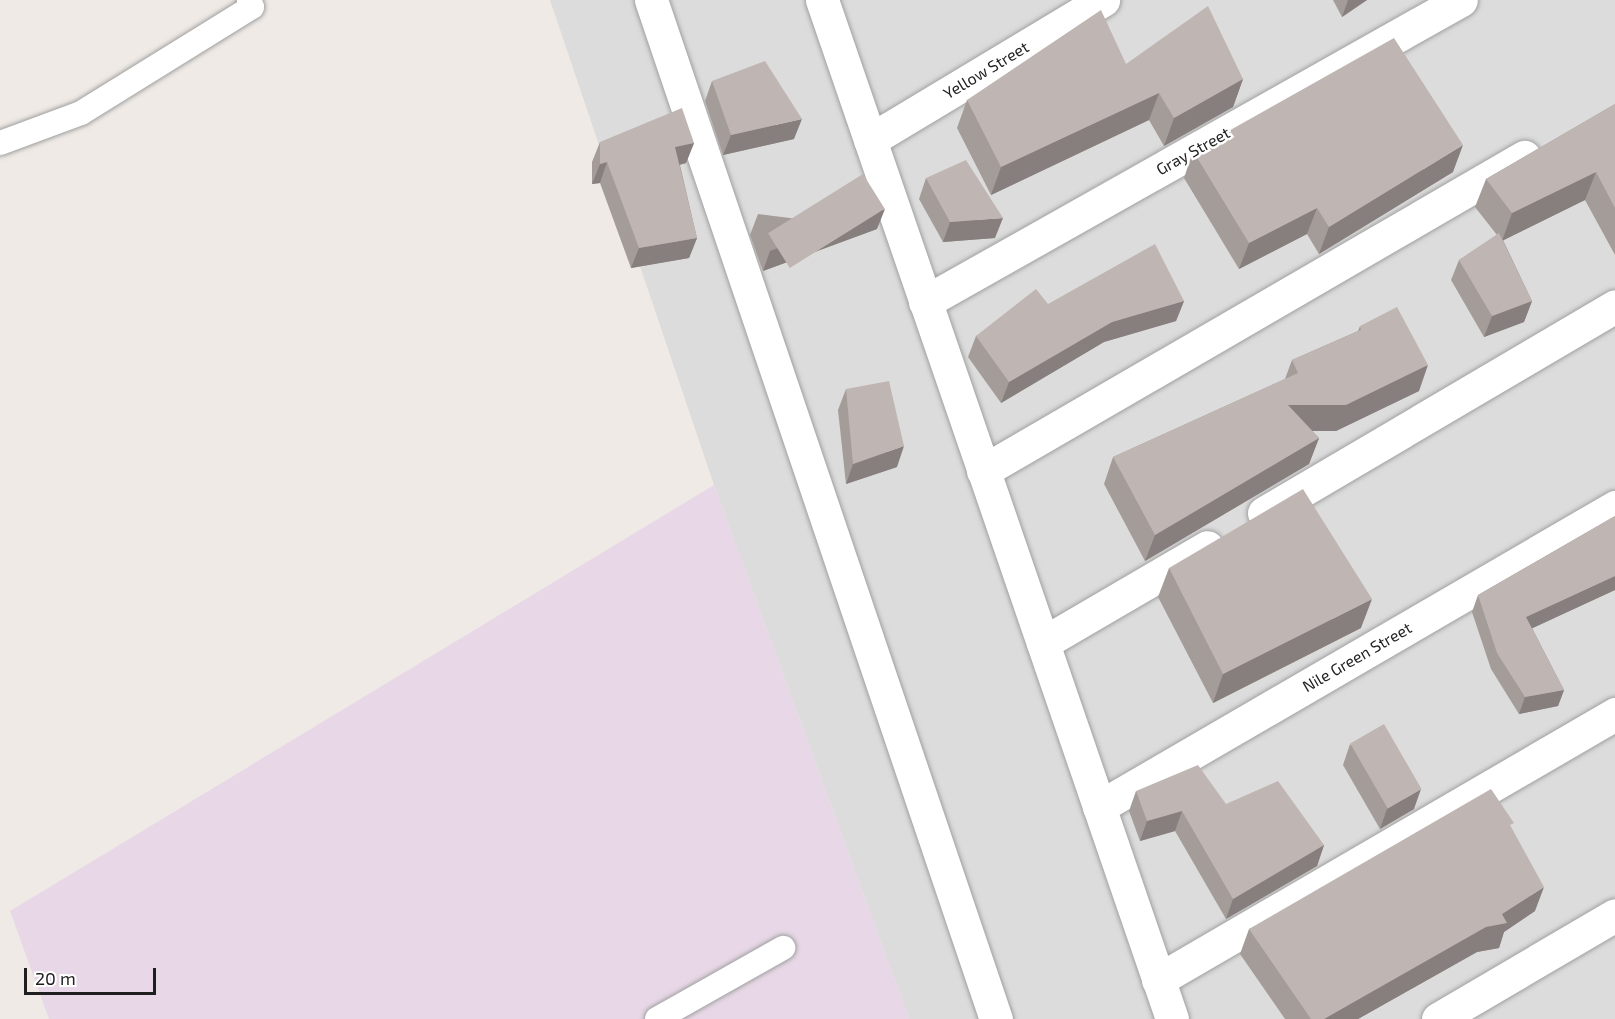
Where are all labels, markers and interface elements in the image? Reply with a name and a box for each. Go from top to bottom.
street label: Yellow Street [940,37,1032,103]
street label: Gray Street [1153,123,1233,179]
street label: Nile Green Street [1299,618,1415,696]
scale bar [27,956,159,994]
text: 20 m [35,967,76,989]

